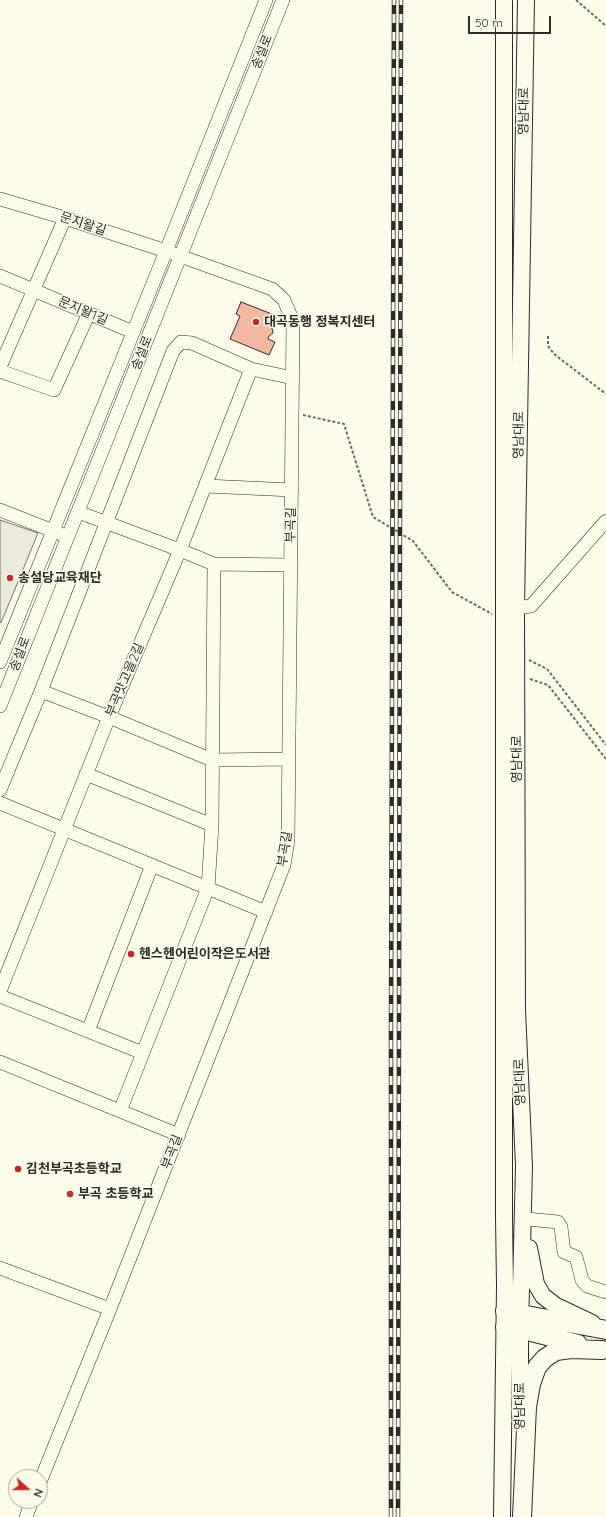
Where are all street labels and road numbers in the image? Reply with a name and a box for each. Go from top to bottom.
street label: 송설로 [248,32,276,72]
street label: 영남대로 [516,87,532,135]
street label: 문지왈길 [58,209,108,239]
street label: 문지왈1길 [56,294,110,328]
street label: 송설로 [128,333,156,373]
street label: 영남대로 [511,411,527,459]
street label: 부곡길 [283,507,299,543]
street label: 송설로 [6,634,34,674]
street label: 부곡맛고을2길 [102,641,148,719]
street label: 영남대로 [509,735,525,783]
street label: 부곡길 [274,830,296,868]
street label: 영남대로 [511,1058,529,1106]
street label: 부곡길 [158,1132,186,1172]
street label: 영남대로 [512,1382,528,1430]

